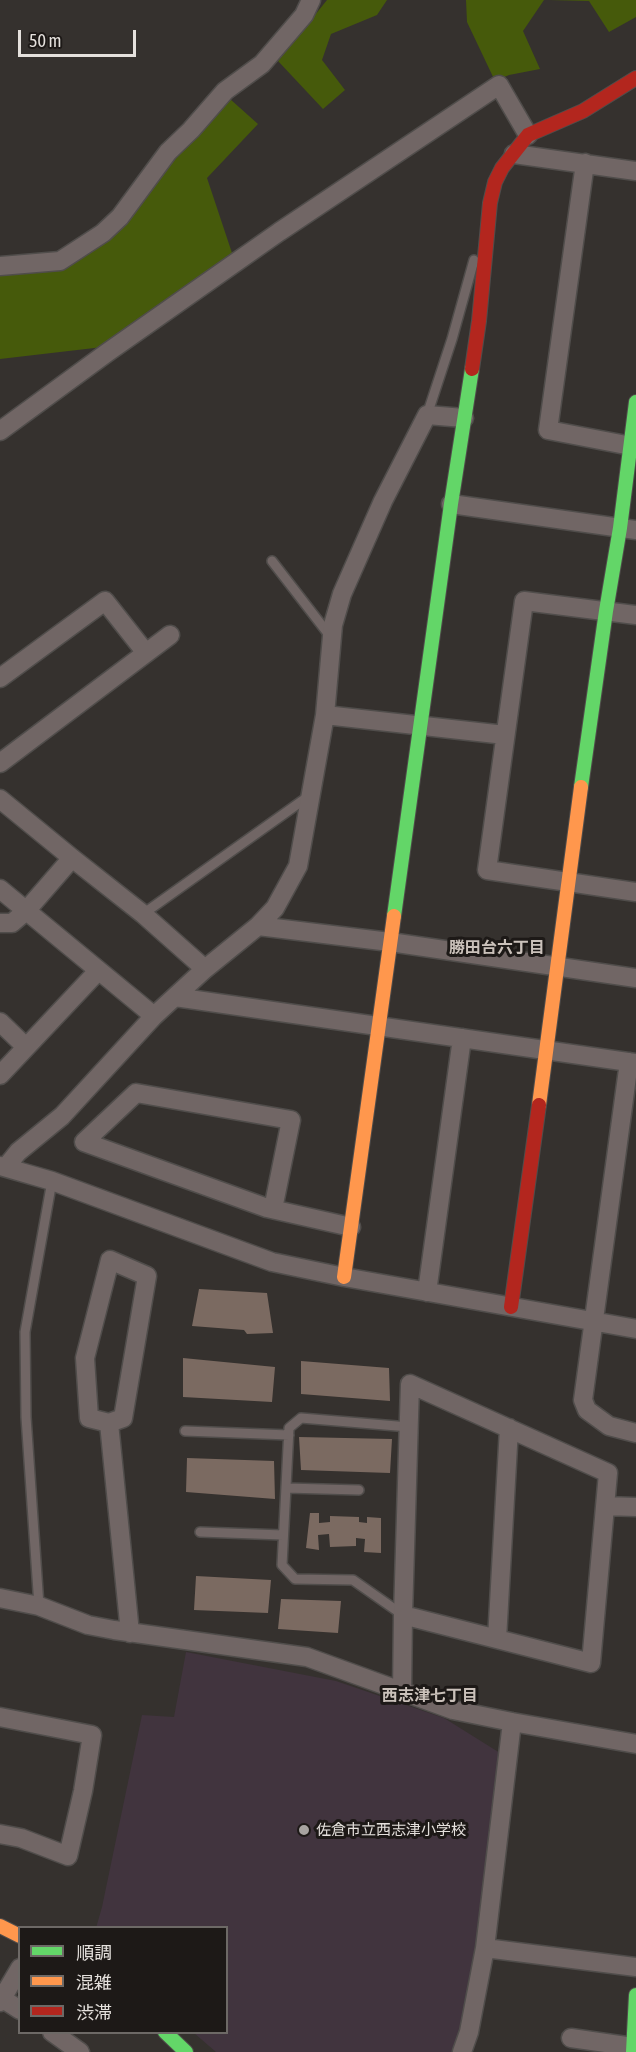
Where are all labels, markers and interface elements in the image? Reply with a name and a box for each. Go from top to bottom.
scale bar [21,18,140,56]
text: 50 m [29,30,61,51]
district label: 勝田台六丁目 [449,938,545,958]
district label: 西志津七丁目 [382,1686,478,1706]
place label: 佐倉市立西志津小学校 [316,1821,466,1839]
marker: 佐倉市立西志津小学校 [297,1823,311,1837]
legend [18,1926,228,2034]
text: 順調 [76,1942,112,1963]
text: 混雑 [76,1972,112,1993]
text: 渋滞 [76,2002,112,2023]

